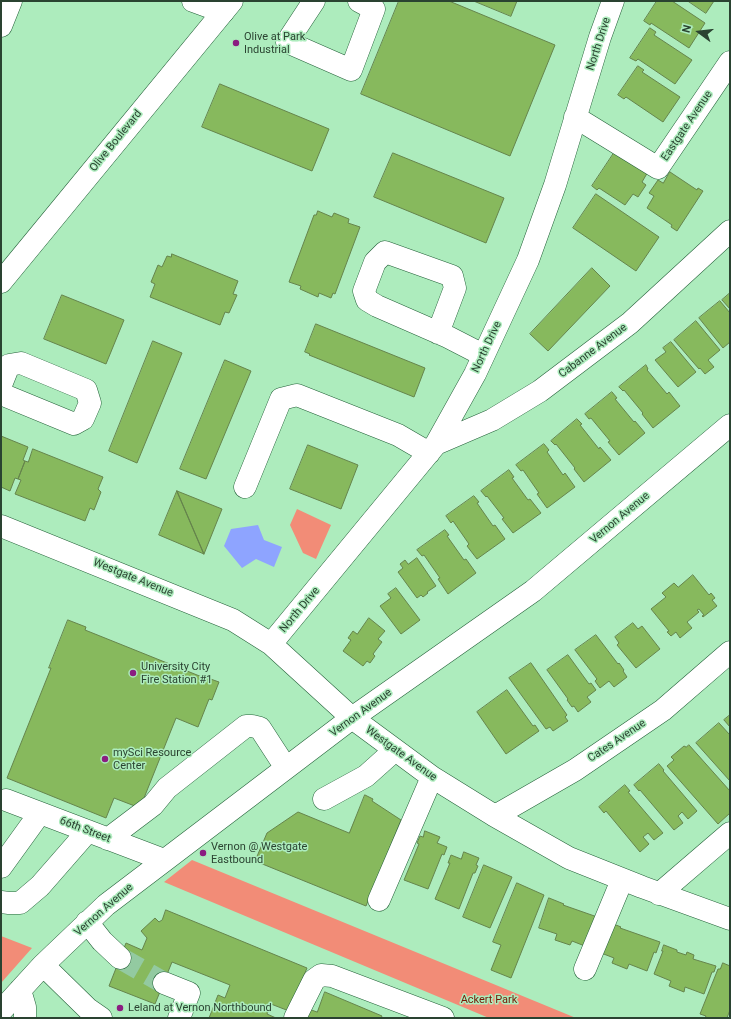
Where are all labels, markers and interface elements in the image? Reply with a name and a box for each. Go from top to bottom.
north arrow [679,12,719,52]
street label: North Drive [584,16,614,72]
text: N [680,23,694,34]
place label: Olive at Park Industrial [244,30,305,56]
marker: Olive at Park Industrial [231,38,241,48]
street label: Eastgate Avenue [659,88,715,164]
street label: Olive Boulevard [87,108,145,174]
street label: North Drive [469,319,505,375]
street label: Cabanne Avenue [556,321,630,381]
street label: Vernon Avenue [588,489,652,547]
street label: Westgate Avenue [91,556,175,600]
street label: North Drive [277,585,323,635]
place label: University City Fire Station #1 [141,660,212,686]
marker: University City Fire Station #1 [128,668,138,678]
street label: Vernon Avenue [327,686,395,740]
street label: Cates Avenue [586,717,648,765]
street label: Westgate Avenue [363,724,439,784]
place label: mySci Resource Center [113,746,191,772]
marker: mySci Resource Center [100,754,110,764]
street label: 66th Street [58,814,112,846]
place label: Vernon @ Westgate Eastbound [211,840,307,866]
marker: Vernon @ Westgate Eastbound [198,848,208,858]
street label: Vernon Avenue [72,881,136,939]
park label: Ackert Park [461,993,517,1007]
place label: Leland at Vernon Northbound [128,1001,272,1015]
marker: Leland at Vernon Northbound [115,1003,125,1013]

